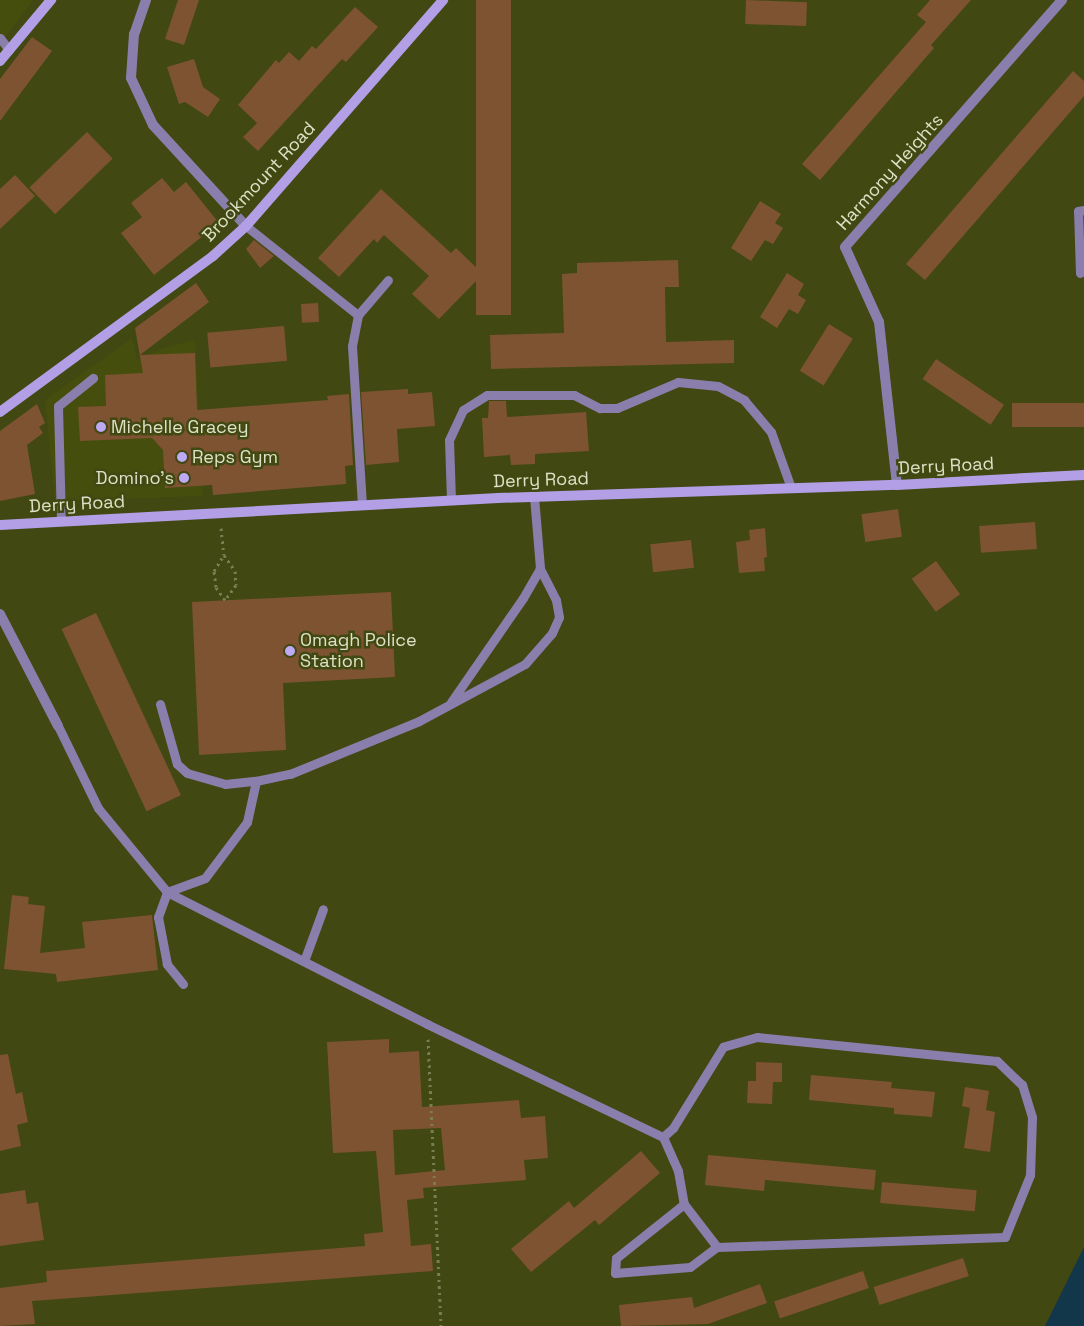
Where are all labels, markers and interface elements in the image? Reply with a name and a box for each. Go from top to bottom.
street label: Harmony Heights [832,109,948,235]
street label: Brookmount Road [198,118,320,246]
place label: Michelle Gracey [111,416,248,438]
marker: Michelle Gracey [95,421,107,433]
place label: Reps Gym [192,446,278,468]
marker: Reps Gym [176,451,188,463]
street label: Derry Road [898,453,994,479]
place label: Domino's [96,467,174,489]
street label: Derry Road [493,468,589,492]
marker: Domino's [178,472,190,484]
street label: Derry Road [29,491,125,517]
place label: Omagh Police Station [300,630,417,672]
marker: Omagh Police Station [284,645,296,657]

